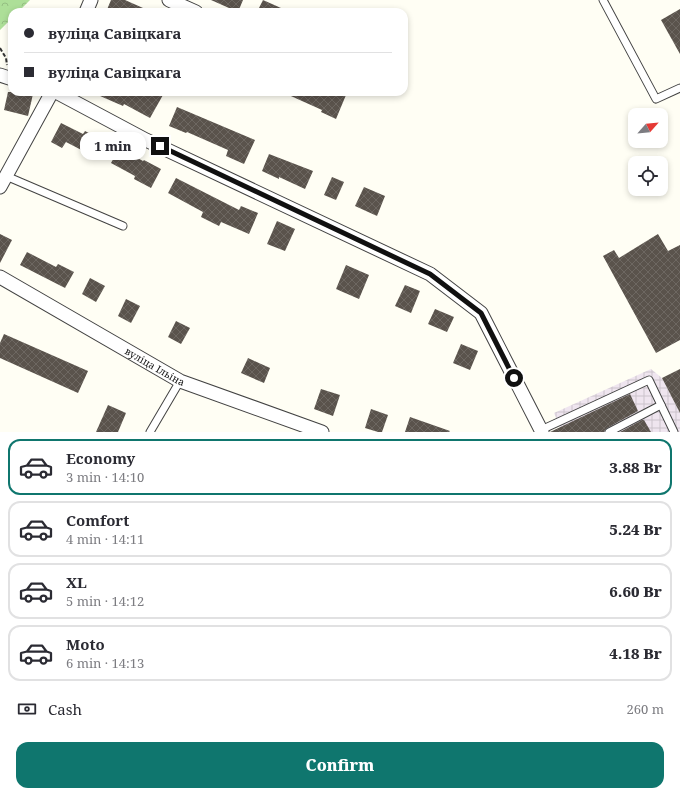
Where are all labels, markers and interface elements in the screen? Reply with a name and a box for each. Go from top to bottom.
text: вуліца Савіцкага [48,23,181,43]
text: вуліца Савіцкага [48,62,181,82]
north arrow [628,108,668,148]
map controls [628,108,668,196]
callout: 1 min [80,132,146,160]
text: 1 min [94,137,132,155]
route end [151,137,169,155]
button: locate [628,156,668,196]
street label: вуліца Ільіна [123,344,187,389]
route start [505,369,523,387]
text: Economy [66,448,135,468]
icon: car [18,449,54,485]
text: 3.88 Br [609,457,662,477]
text: 3 min · 14:10 [66,468,144,486]
text: Comfort [66,510,129,530]
icon: car [18,511,54,547]
text: 5.24 Br [609,519,662,539]
text: 4 min · 14:11 [66,530,144,548]
text: XL [66,572,87,592]
icon: car [18,573,54,609]
text: 6.60 Br [609,581,662,601]
text: 5 min · 14:12 [66,592,144,610]
text: Moto [66,634,105,654]
icon: car [18,635,54,671]
text: 4.18 Br [609,643,662,663]
text: 6 min · 14:13 [66,654,144,672]
icon: cash [16,698,38,720]
text: Cash [48,699,82,719]
text: 260 m [627,700,664,718]
button: Confirm [16,742,664,788]

